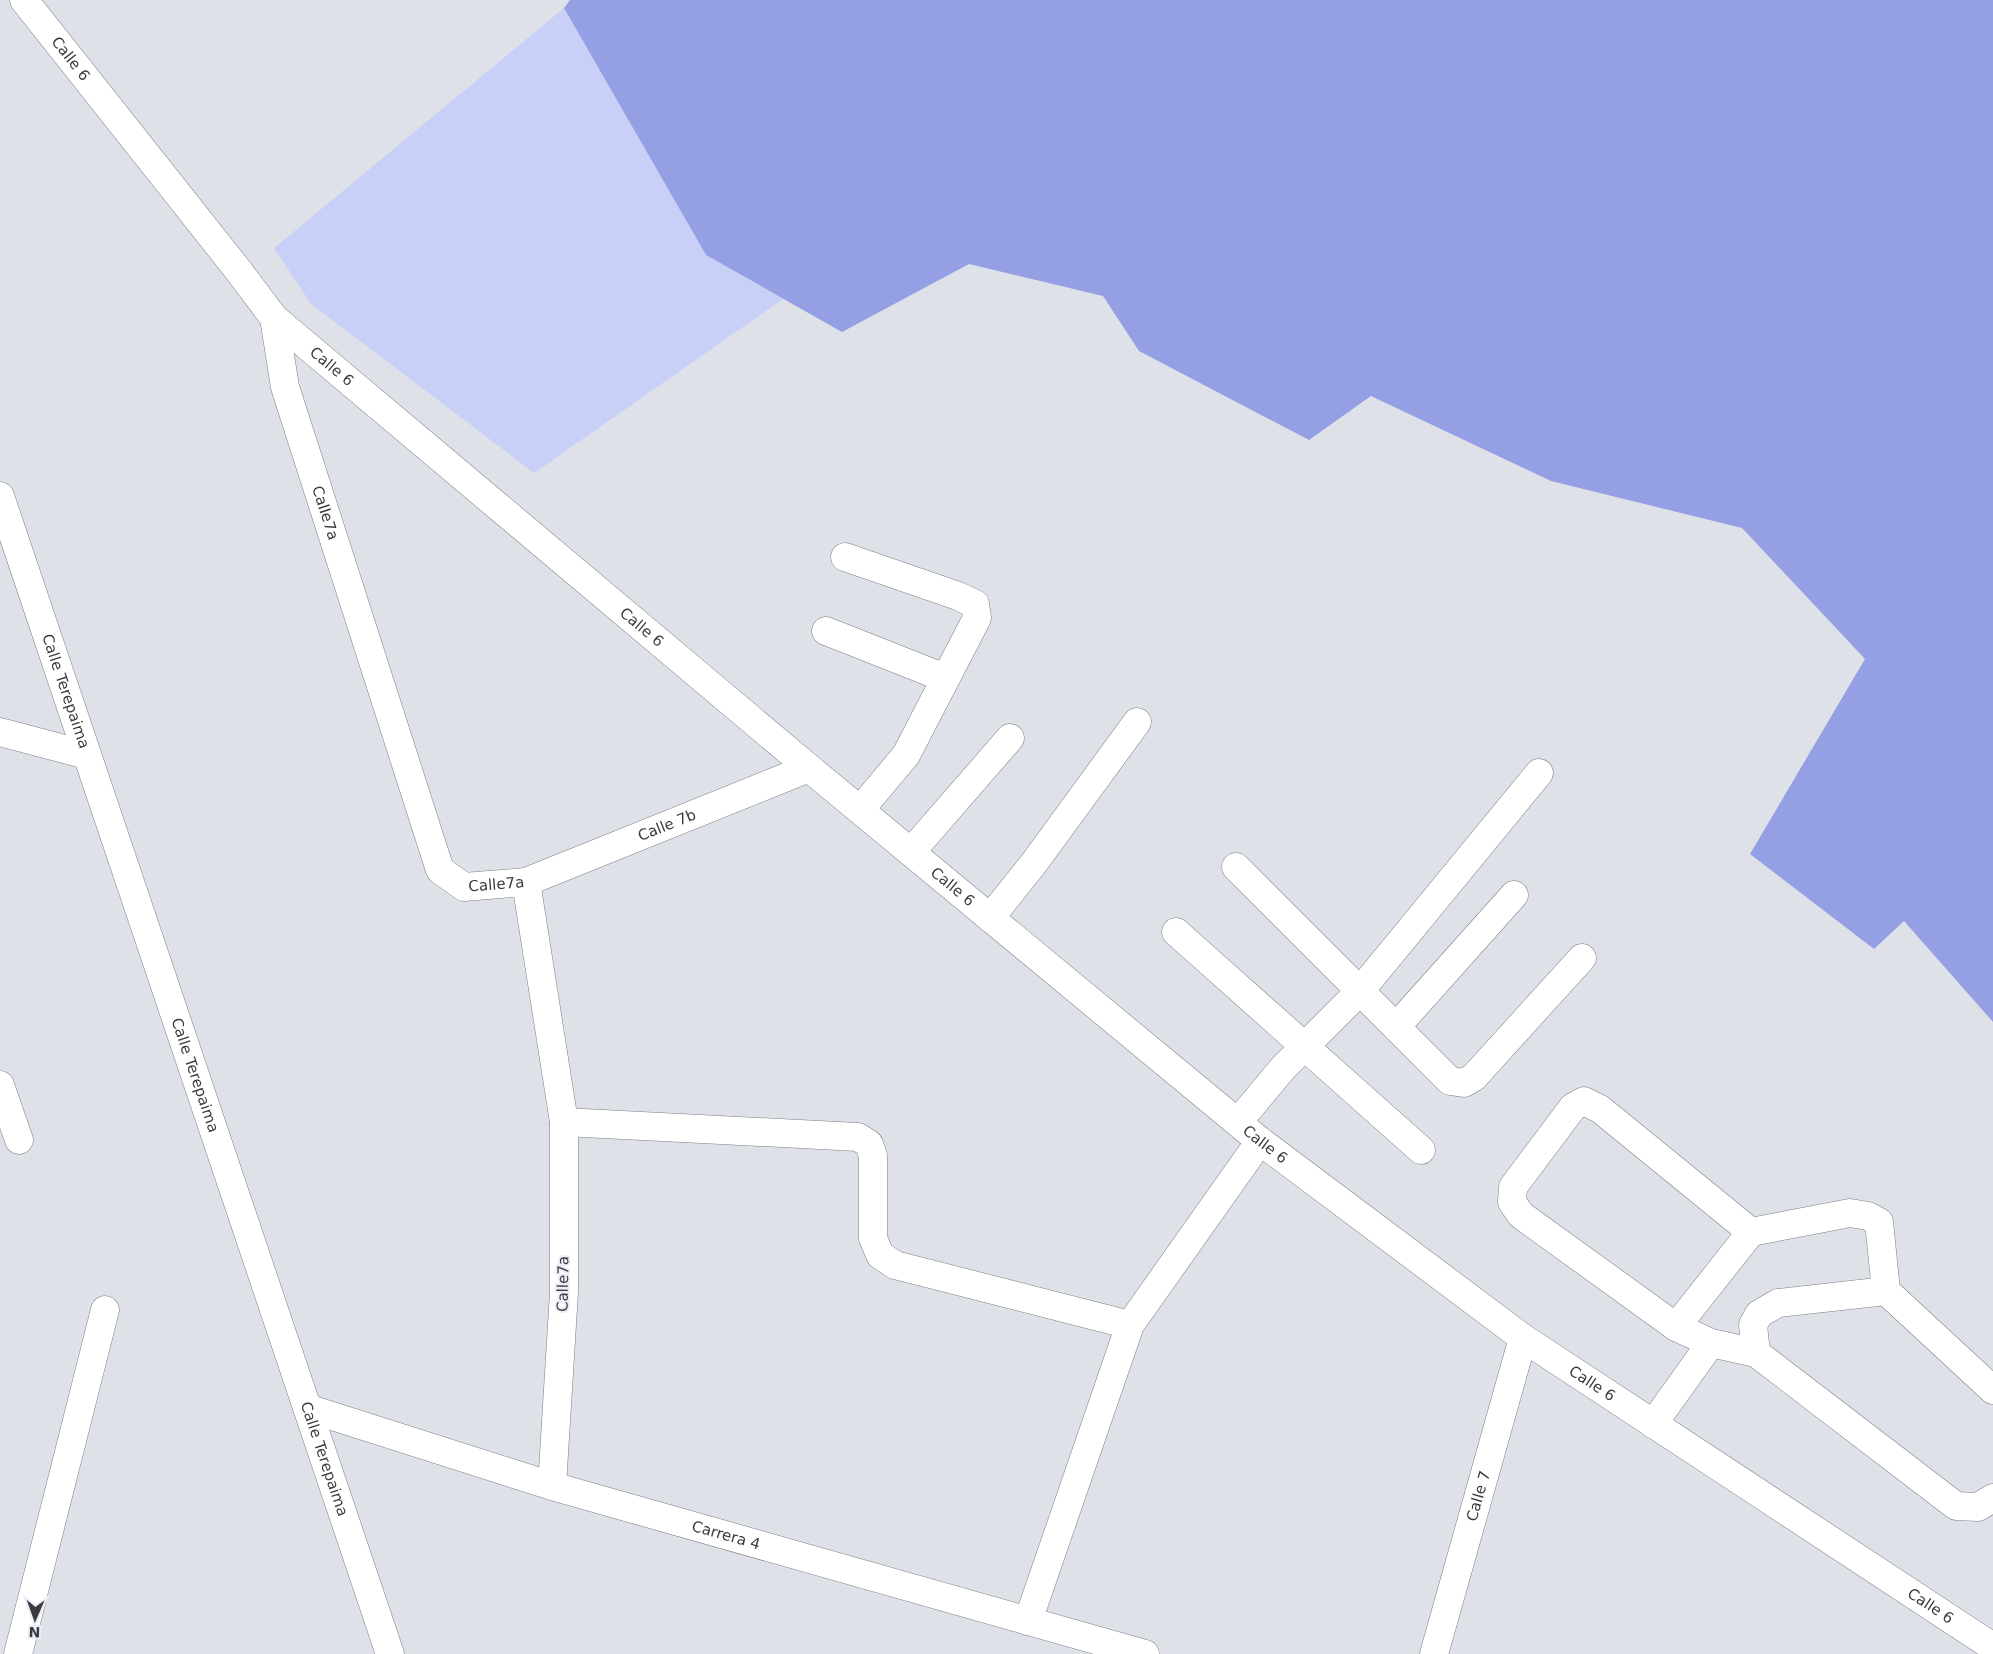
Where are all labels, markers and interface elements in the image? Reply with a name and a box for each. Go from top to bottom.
street label: Calle 6 [48,33,94,85]
street label: Calle 6 [306,343,357,390]
street label: Calle7a [308,483,343,542]
street label: Calle 6 [616,604,667,651]
street label: Calle Terepaima [38,632,93,751]
street label: Calle 7b [635,805,699,845]
street label: Calle 6 [927,863,978,910]
street label: Calle7a [468,873,525,896]
street label: Calle Terepaima [167,1015,223,1135]
street label: Calle 6 [1239,1122,1291,1167]
street label: Calle7a [554,1256,572,1312]
street label: Calle 6 [1566,1362,1619,1405]
street label: Calle Terepaima [297,1399,352,1518]
street label: Calle 7 [1463,1469,1494,1523]
street label: Carrera 4 [690,1517,762,1554]
street label: Calle 6 [1904,1584,1957,1628]
north arrow [10,1594,60,1644]
text: N [28,1624,41,1640]

